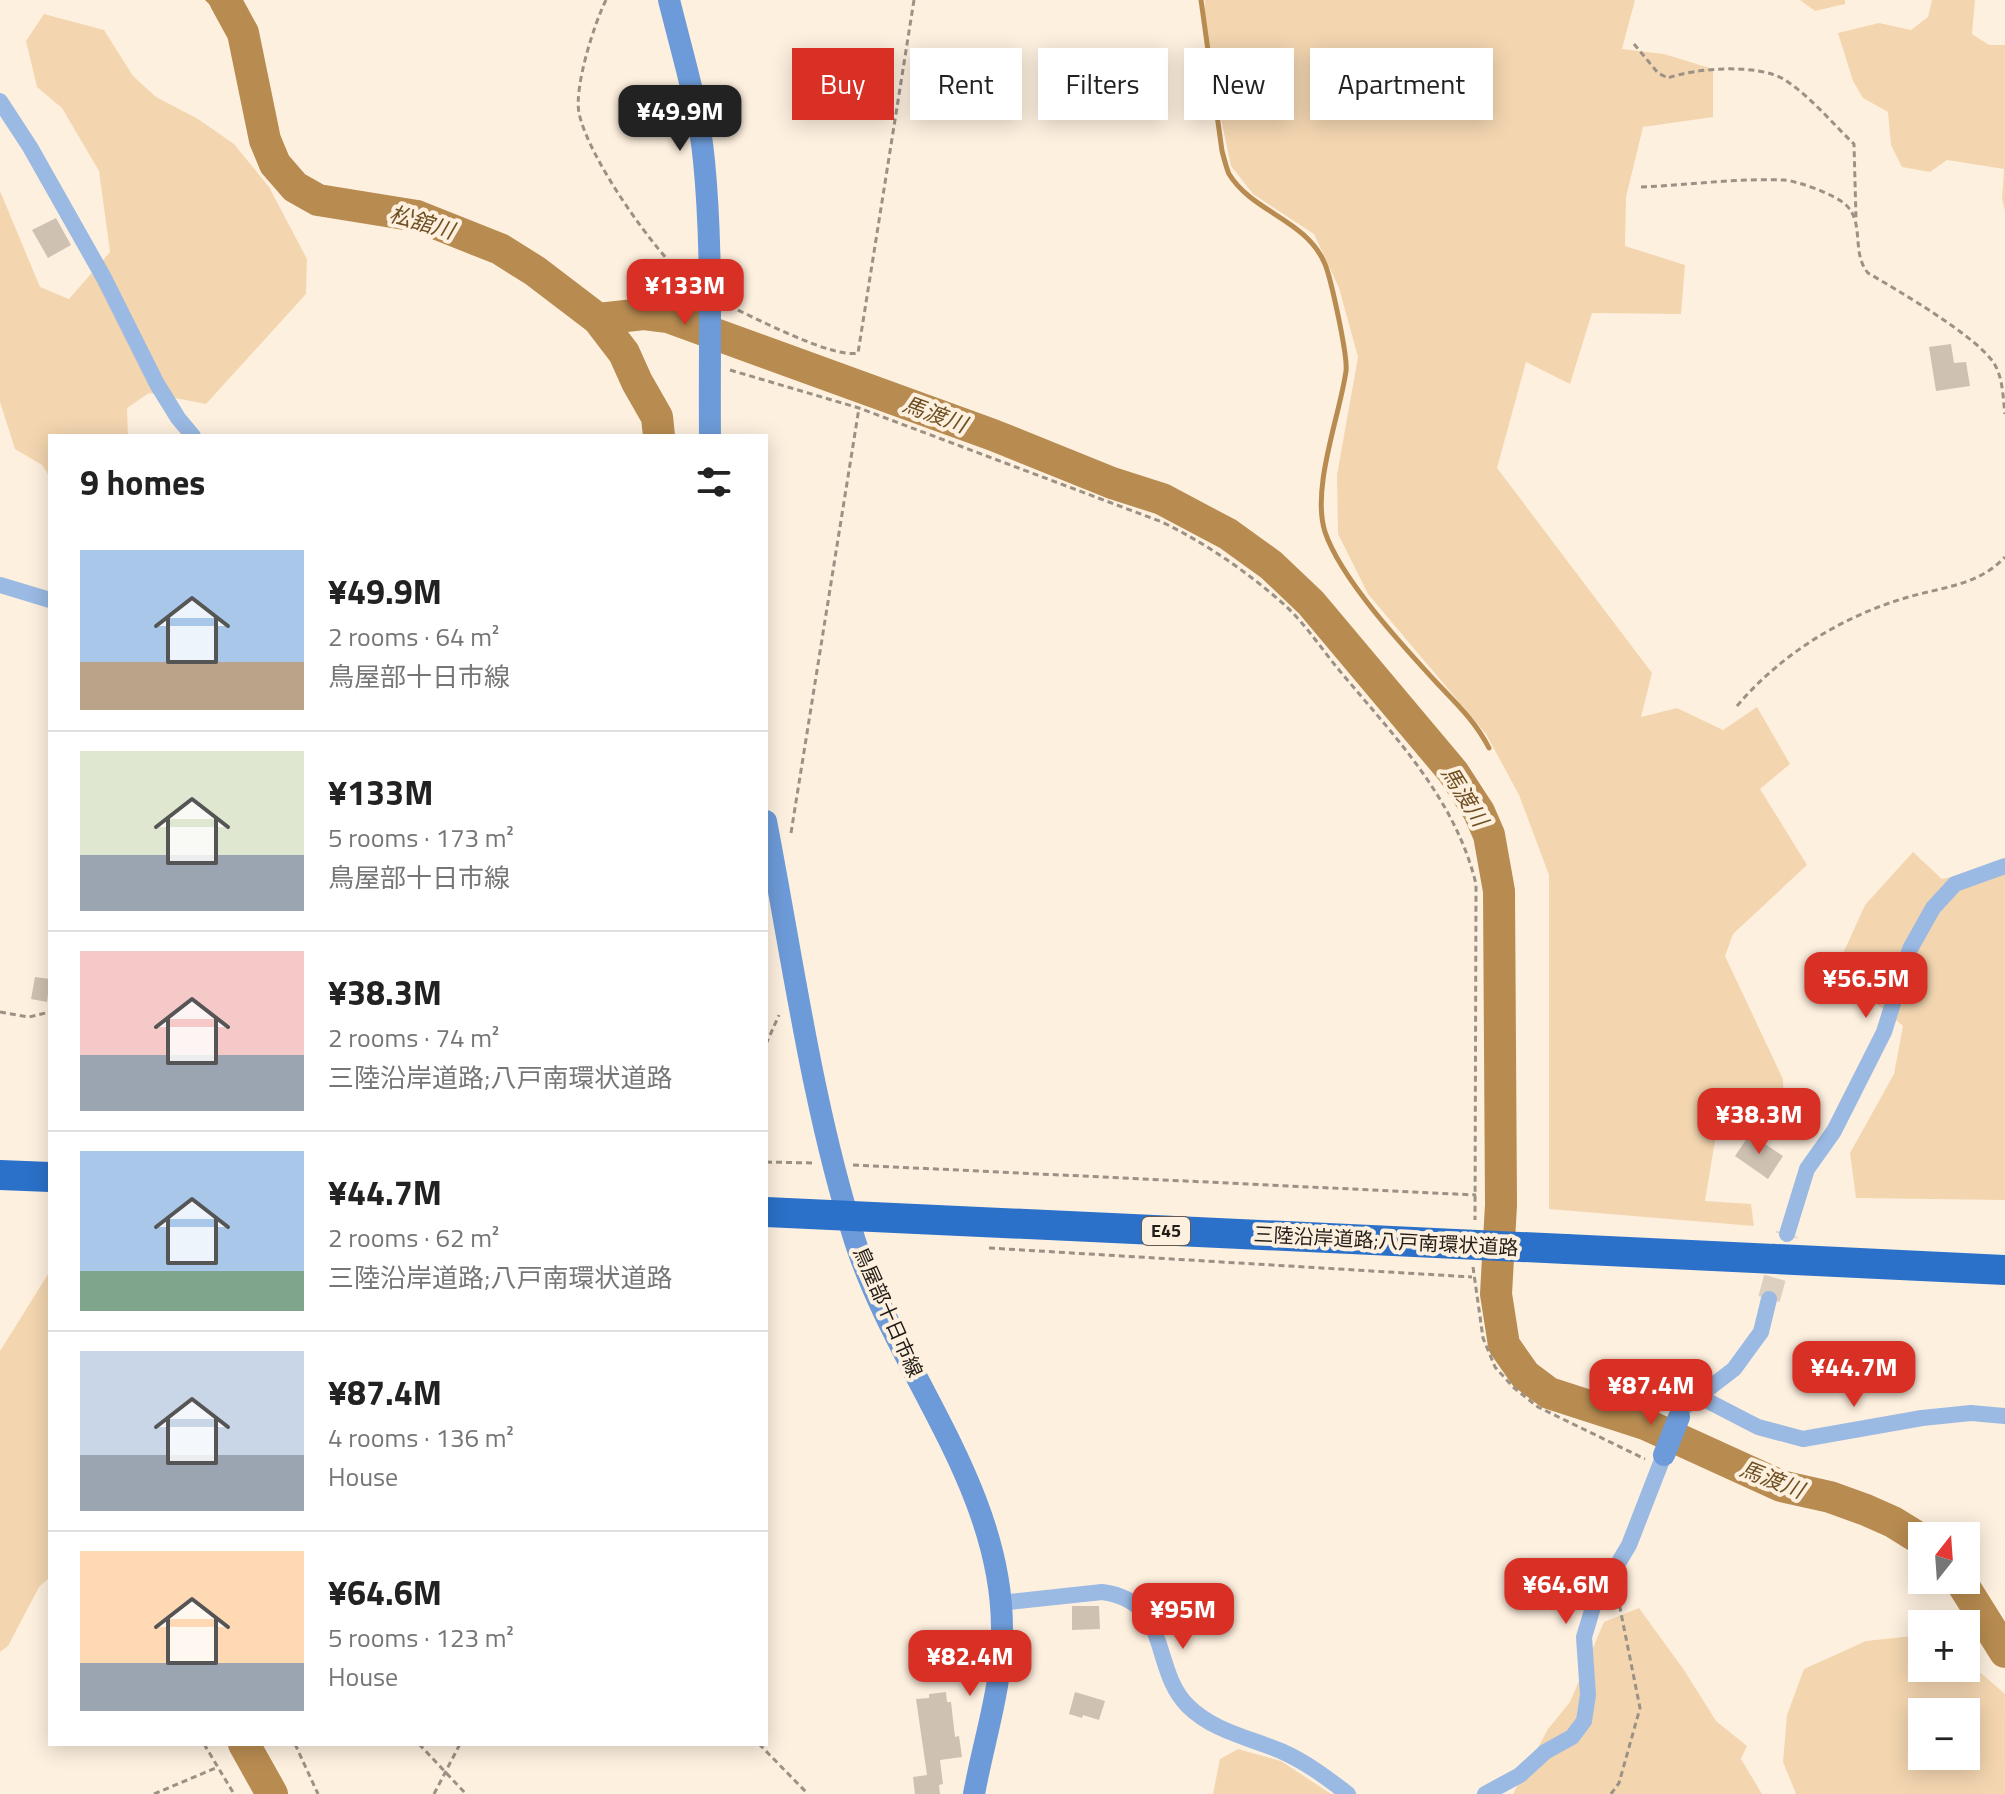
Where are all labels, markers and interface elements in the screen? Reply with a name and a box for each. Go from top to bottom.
chip: Buy [792,48,894,120]
chip: Rent [910,48,1022,120]
chip: Filters [1038,48,1168,120]
chip: New [1184,48,1294,120]
chip: Apartment [1310,48,1493,120]
pin: ¥49.9M [615,85,745,153]
text: ¥49.9M [636,91,724,130]
water label: 松舘川 [386,197,460,248]
pin: ¥133M [629,259,741,327]
text: ¥133M [645,265,725,304]
water label: 馬渡川 [898,387,974,442]
text: 9 homes [80,456,205,508]
icon: filters [692,460,736,504]
text: ¥49.9M [328,565,442,617]
icon: home [144,582,240,678]
text: 2 rooms · 64 m² [328,617,499,656]
text: 鳥屋部十日市線 [328,657,510,696]
water label: 馬渡川 [1433,759,1498,835]
text: ¥133M [328,766,433,818]
icon: home [144,783,240,879]
text: 5 rooms · 173 m² [328,818,514,857]
text: 鳥屋部十日市線 [328,858,510,897]
pin: ¥56.5M [1801,952,1931,1020]
text: ¥56.5M [1822,958,1910,997]
text: ¥38.3M [328,966,442,1018]
icon: home [144,983,240,1079]
text: 2 rooms · 74 m² [328,1018,499,1057]
text: 三陸沿岸道路;八戸南環状道路 [328,1058,672,1097]
pin: ¥38.3M [1694,1088,1824,1156]
text: ¥38.3M [1715,1094,1803,1133]
text: ¥44.7M [328,1166,442,1218]
icon: home [144,1183,240,1279]
road number: E45 [1142,1217,1190,1245]
text: 2 rooms · 62 m² [328,1218,499,1257]
street label: 三陸沿岸道路;八戸南環状道路 [1253,1218,1519,1263]
street label: 鳥屋部十日市線 [846,1242,931,1382]
text: 三陸沿岸道路;八戸南環状道路 [328,1258,672,1297]
pin: ¥44.7M [1789,1341,1919,1409]
text: ¥44.7M [1810,1347,1898,1386]
pin: ¥87.4M [1586,1359,1716,1427]
text: ¥87.4M [1607,1365,1695,1404]
text: ¥87.4M [328,1366,442,1418]
icon: home [144,1383,240,1479]
text: 4 rooms · 136 m² [328,1418,514,1457]
water label: 馬渡川 [1735,1451,1811,1507]
text: House [328,1457,398,1496]
north arrow [1908,1522,1980,1594]
map controls [1908,1522,1980,1770]
pin: ¥64.6M [1501,1558,1631,1626]
text: ¥64.6M [1522,1564,1610,1603]
text: ¥64.6M [328,1566,442,1618]
icon: home [144,1583,240,1679]
pin: ¥95M [1136,1583,1230,1651]
text: ¥95M [1150,1589,1216,1628]
button: + [1908,1610,1980,1682]
text: 5 rooms · 123 m² [328,1618,514,1657]
pin: ¥82.4M [905,1630,1035,1698]
text: ¥82.4M [926,1636,1014,1675]
text: House [328,1657,398,1696]
button: − [1908,1698,1980,1770]

